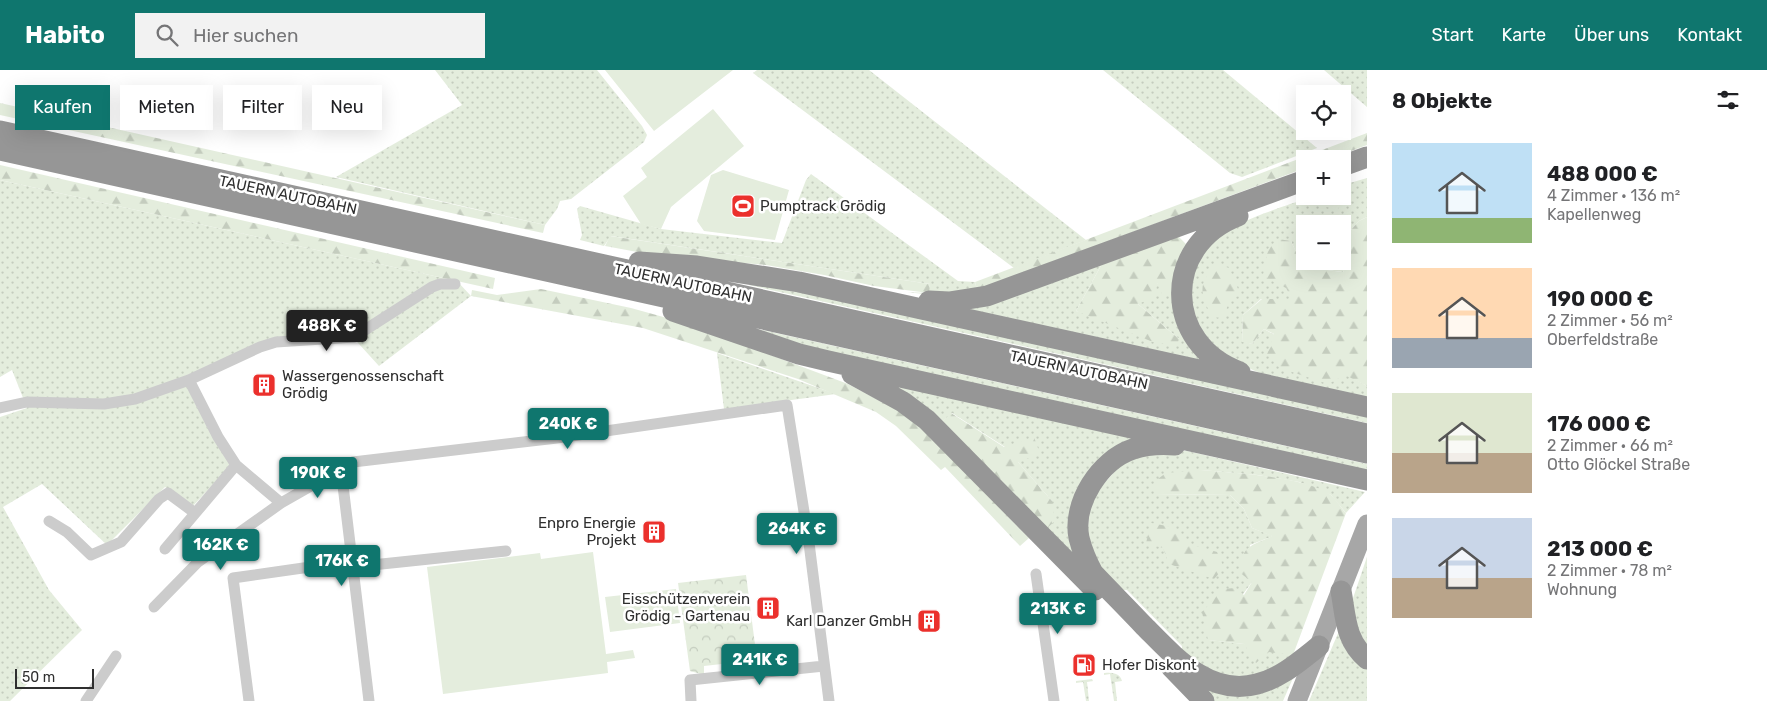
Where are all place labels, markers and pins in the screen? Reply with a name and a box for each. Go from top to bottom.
sports icon: Pumptrack Grödig [730,193,756,219]
place label: Pumptrack Grödig [760,197,886,215]
pin: 488K € [286,310,368,352]
place label: Wassergenossenschaft Grödig [282,367,444,402]
building icon: Wassergenossenschaft Grödig [251,372,277,398]
pin: 240K € [527,408,609,450]
pin: 190K € [277,456,359,499]
pin: 264K € [756,512,838,555]
place label: Enpro Energie Projekt [538,514,636,549]
building icon: Enpro Energie Projekt [641,519,667,545]
pin: 162K € [180,528,262,571]
pin: 176K € [301,544,383,587]
place label: Eisschützenverein Grödig - Gartenau [622,590,750,625]
pin: 213K € [1017,592,1099,635]
building icon: Eisschützenverein Grödig - Gartenau [755,595,781,621]
building icon: Karl Danzer GmbH [916,608,942,634]
place label: Karl Danzer GmbH [786,612,912,630]
pin: 241K € [719,644,801,686]
fuel station icon: Hofer Diskont [1071,652,1097,678]
place label: Hofer Diskont [1102,656,1197,674]

